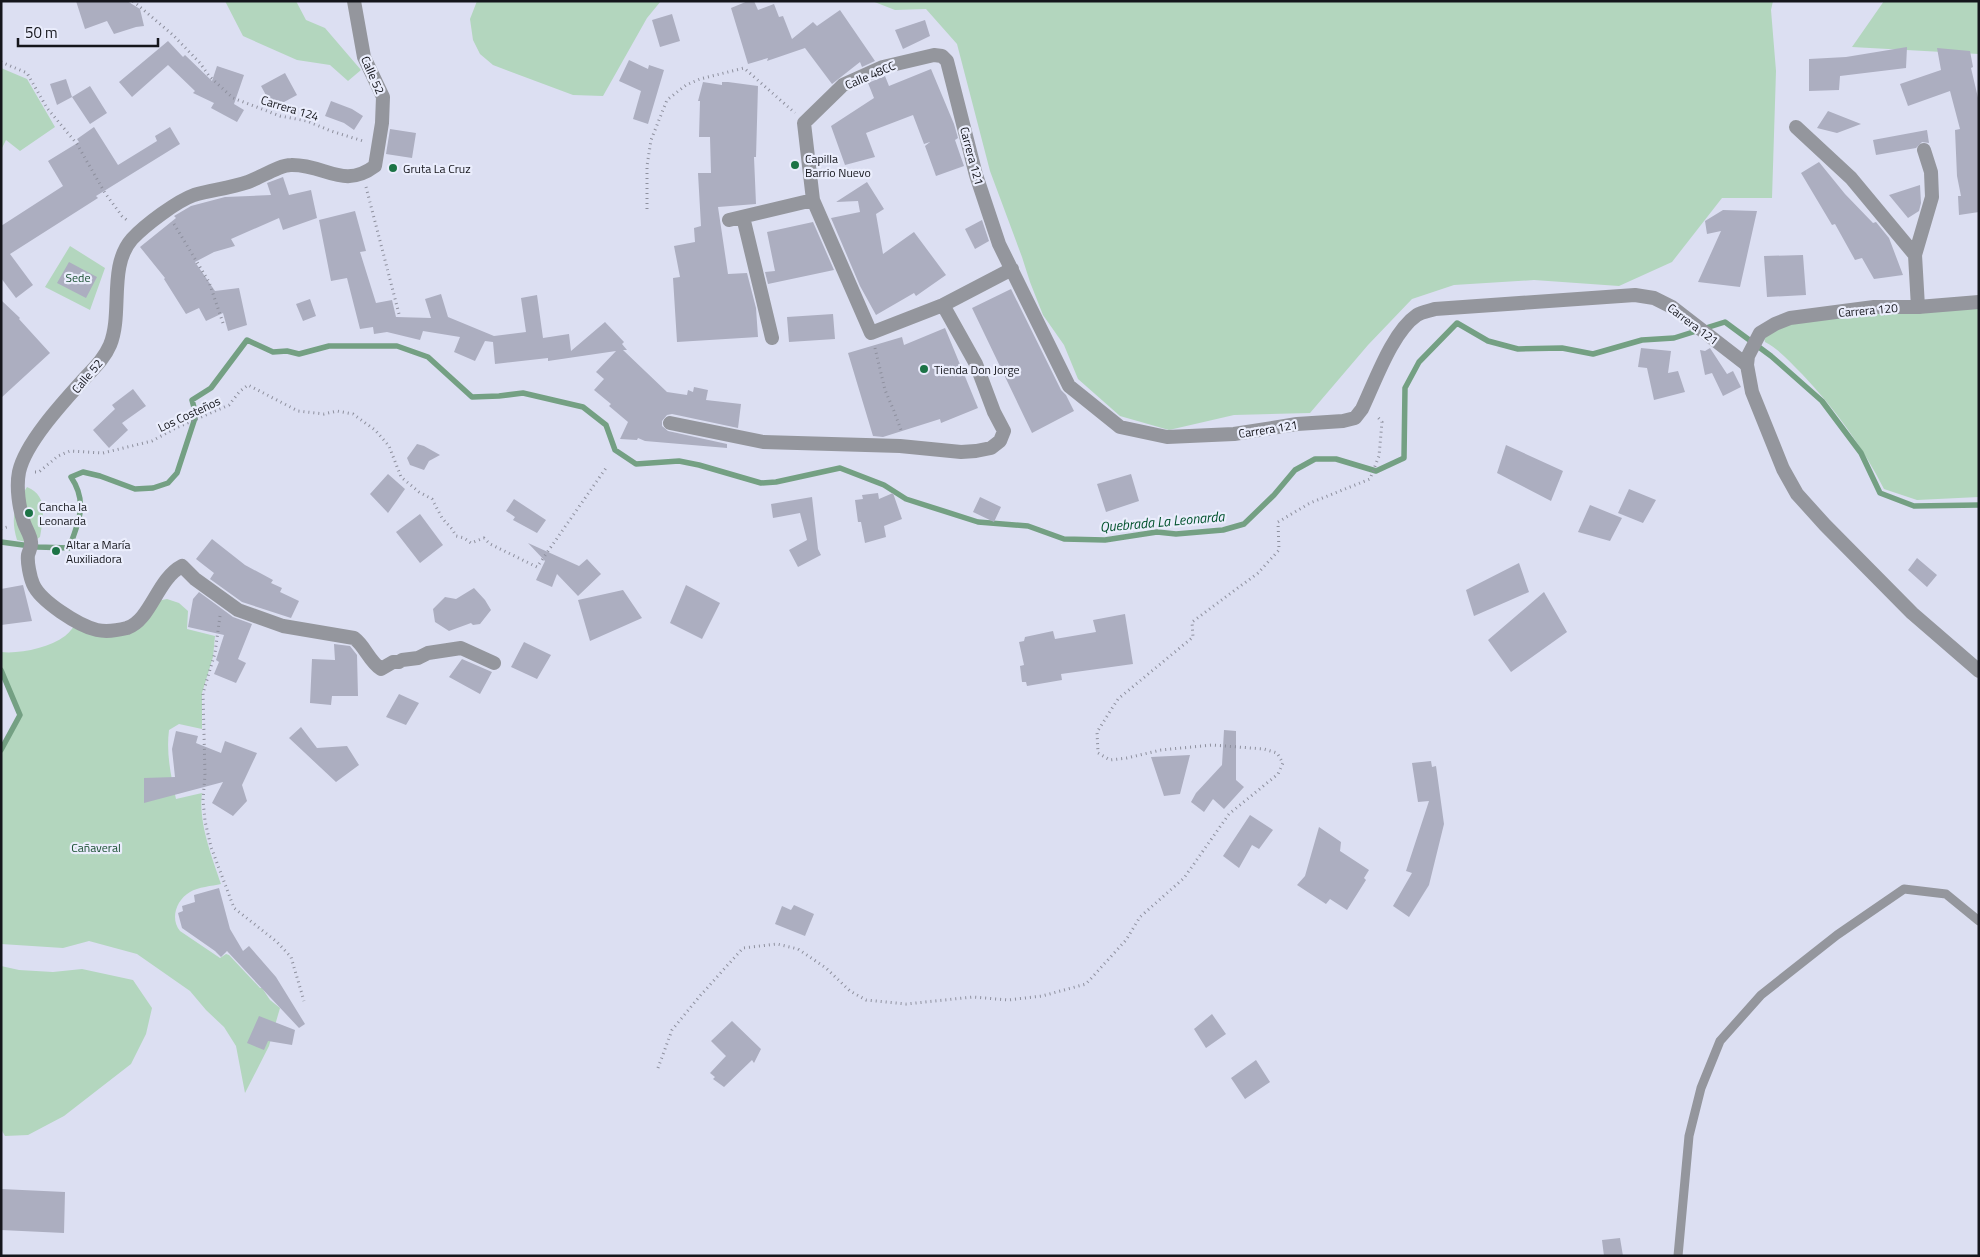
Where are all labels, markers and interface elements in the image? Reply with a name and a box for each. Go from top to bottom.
scale bar [18,15,158,47]
text: 50 m [25,21,58,44]
street label: Calle 52 [356,53,390,97]
street label: Calle 48CC [842,56,899,94]
street label: Carrera 124 [259,90,322,126]
street label: Carrera 121 [955,125,989,187]
place label: Capilla Barrio Nuevo [805,149,871,182]
place label: Gruta La Cruz [403,159,471,178]
marker: Capilla Barrio Nuevo [789,159,801,171]
marker: Gruta La Cruz [387,162,399,174]
park label: Sede [66,268,90,287]
street label: Carrera 121 [1663,298,1723,350]
street label: Carrera 120 [1837,298,1899,322]
street label: Calle 52 [67,354,107,398]
place label: Tienda Don Jorge [934,360,1020,379]
marker: Tienda Don Jorge [918,363,930,375]
street label: Los Costeños [155,391,224,437]
street label: Carrera 121 [1237,415,1299,443]
place label: Cancha la Leonarda [39,497,87,530]
water label: Quebrada La Leonarda [1099,505,1226,537]
marker: Cancha la Leonarda [23,507,35,519]
place label: Altar a María Auxiliadora [66,535,130,568]
marker: Altar a María Auxiliadora [50,545,62,557]
park label: Cañaveral [71,838,121,857]

